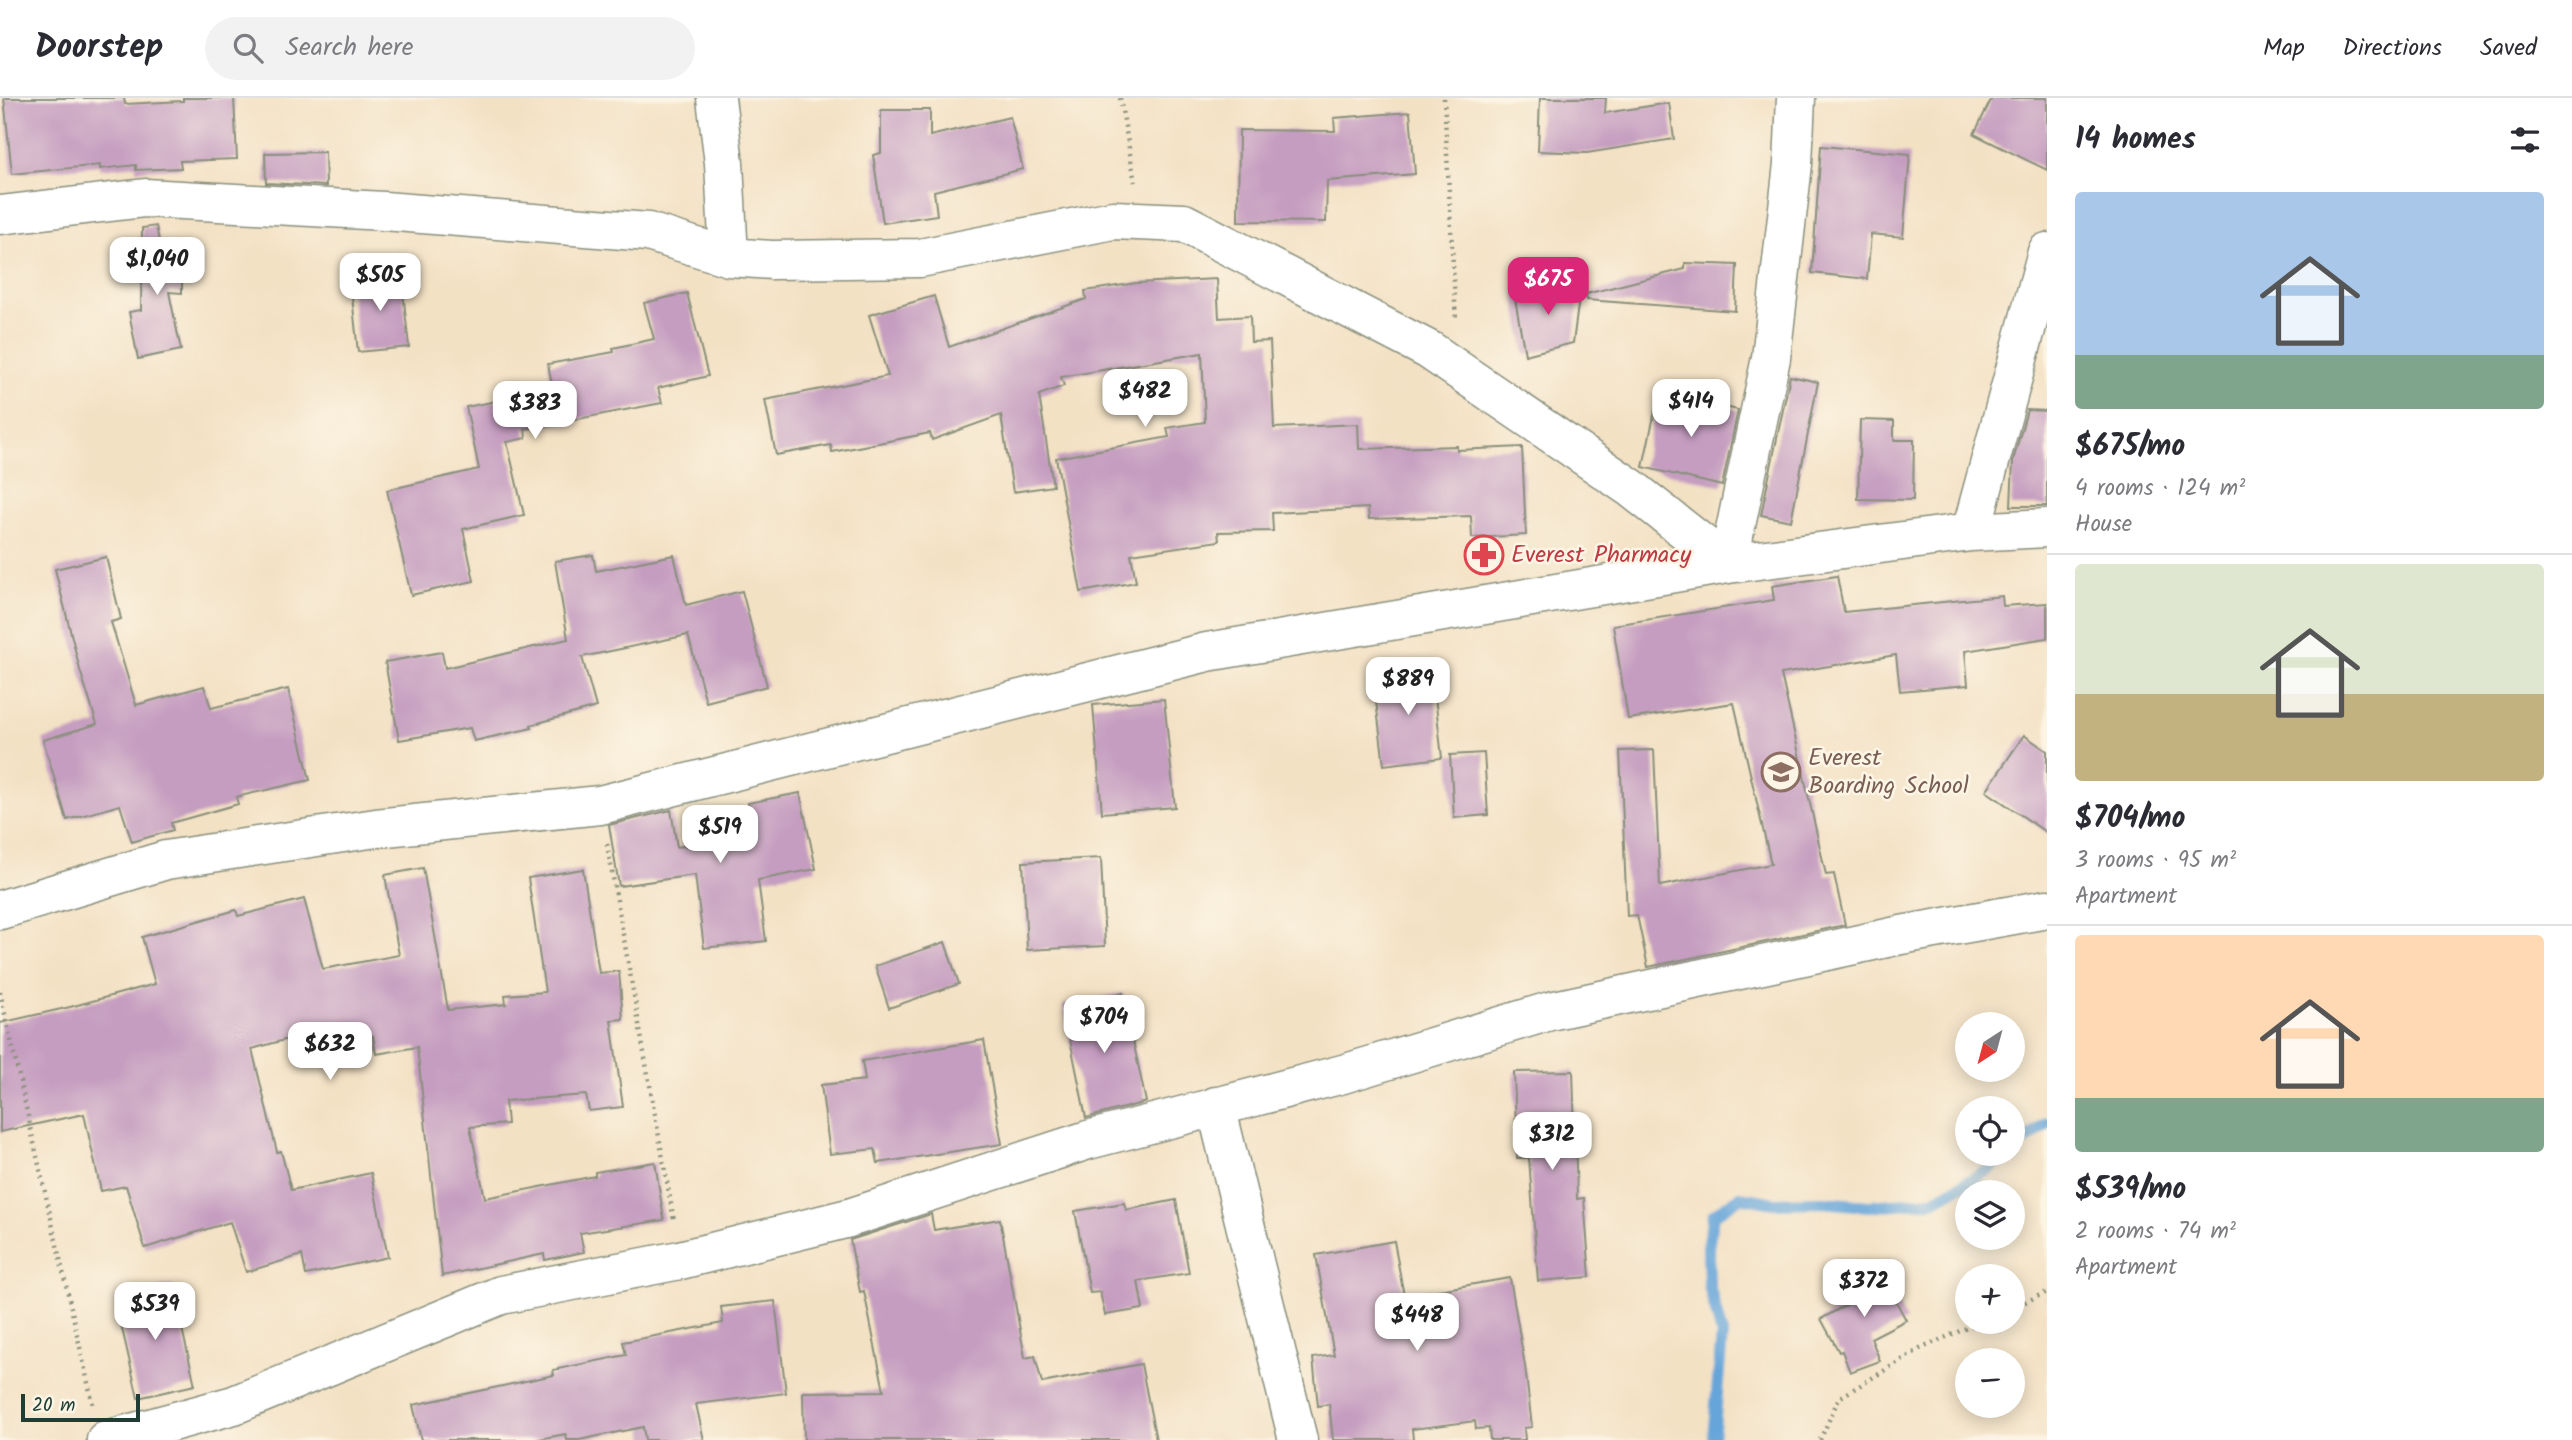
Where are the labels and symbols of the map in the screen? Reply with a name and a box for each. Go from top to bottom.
pin: $1,040 [100,238,214,297]
pin: $505 [339,254,421,313]
pin: $675 [1507,258,1589,317]
pin: $482 [1104,370,1186,429]
pin: $414 [1650,380,1732,439]
pin: $383 [494,382,576,441]
pharmacy icon: Everest Pharmacy [1463,534,1505,576]
place label: Everest Pharmacy [1511,536,1692,575]
pin: $889 [1367,658,1449,717]
place label: Everest Boarding School [1808,739,1969,806]
school or university icon: Everest Boarding School [1760,751,1802,793]
pin: $519 [679,806,761,865]
pin: $704 [1063,996,1145,1055]
north arrow [1955,1012,2025,1082]
pin: $632 [289,1023,371,1082]
pin: $312 [1511,1112,1593,1172]
pin: $372 [1823,1260,1905,1319]
pin: $539 [114,1282,196,1342]
pin: $448 [1376,1294,1458,1353]
scale bar [21,1391,140,1423]

